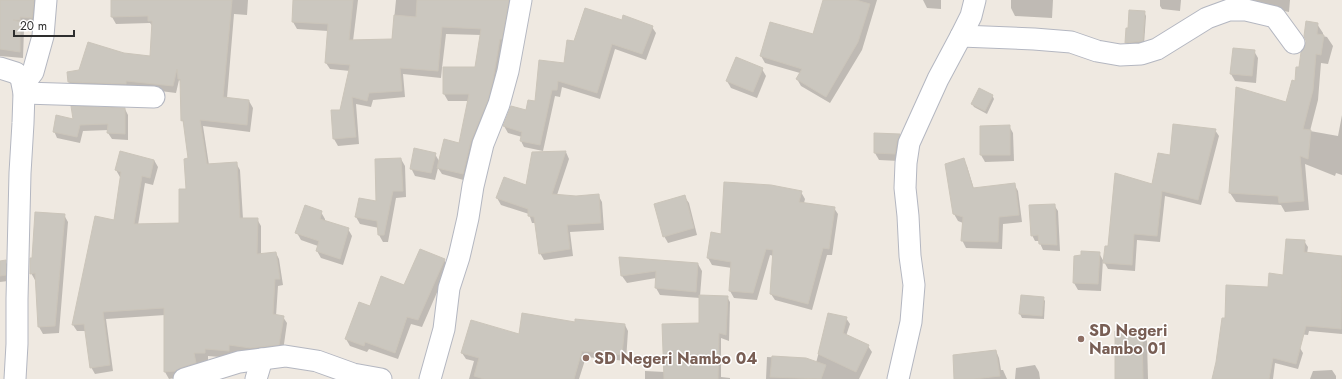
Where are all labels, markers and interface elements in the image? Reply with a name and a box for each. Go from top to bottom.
scale bar [14,12,74,38]
text: 20 m [20,17,47,35]
place label: SD Negeri Nambo 01 [1089,319,1167,360]
marker: SD Negeri Nambo 01 [1076,334,1086,344]
place label: SD Negeri Nambo 04 [594,347,757,370]
marker: SD Negeri Nambo 04 [581,353,591,363]

